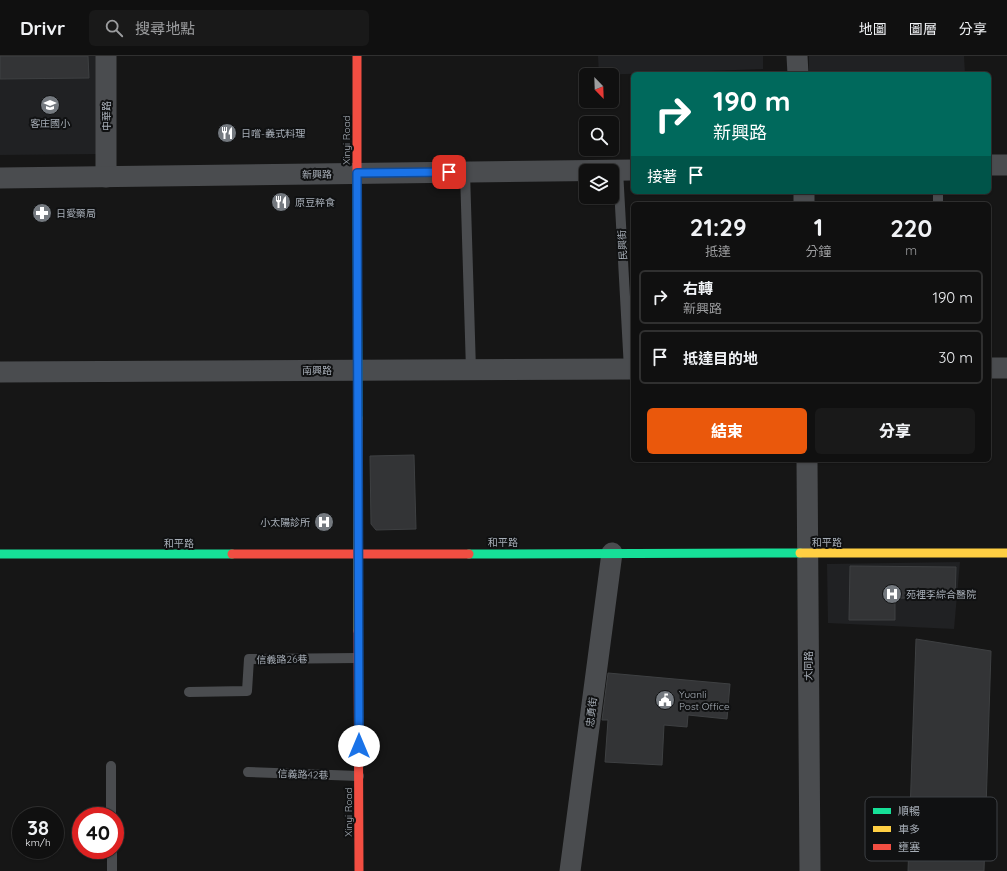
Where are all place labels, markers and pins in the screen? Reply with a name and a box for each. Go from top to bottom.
school or university icon: 客庄國小 [39,94,61,116]
place label: 客庄國小 [30,117,70,130]
restaurant icon: 日嚐-義式料理 [216,122,238,144]
place label: 日嚐-義式料理 [241,127,305,140]
pin [432,155,466,189]
restaurant icon: 原豆粹食 [270,191,292,213]
place label: 原豆粹食 [295,196,335,209]
pharmacy icon: 日愛藥局 [31,202,53,224]
place label: 日愛藥局 [56,207,96,220]
hospital icon: 小太陽診所 [313,511,335,533]
place label: 小太陽診所 [260,516,310,529]
hospital icon: 苑裡李綜合醫院 [881,583,903,605]
place label: 苑裡李綜合醫院 [906,588,976,601]
place label: Yuanli Post Office [679,688,730,713]
public building icon: Yuanli Post Office [654,689,676,711]

